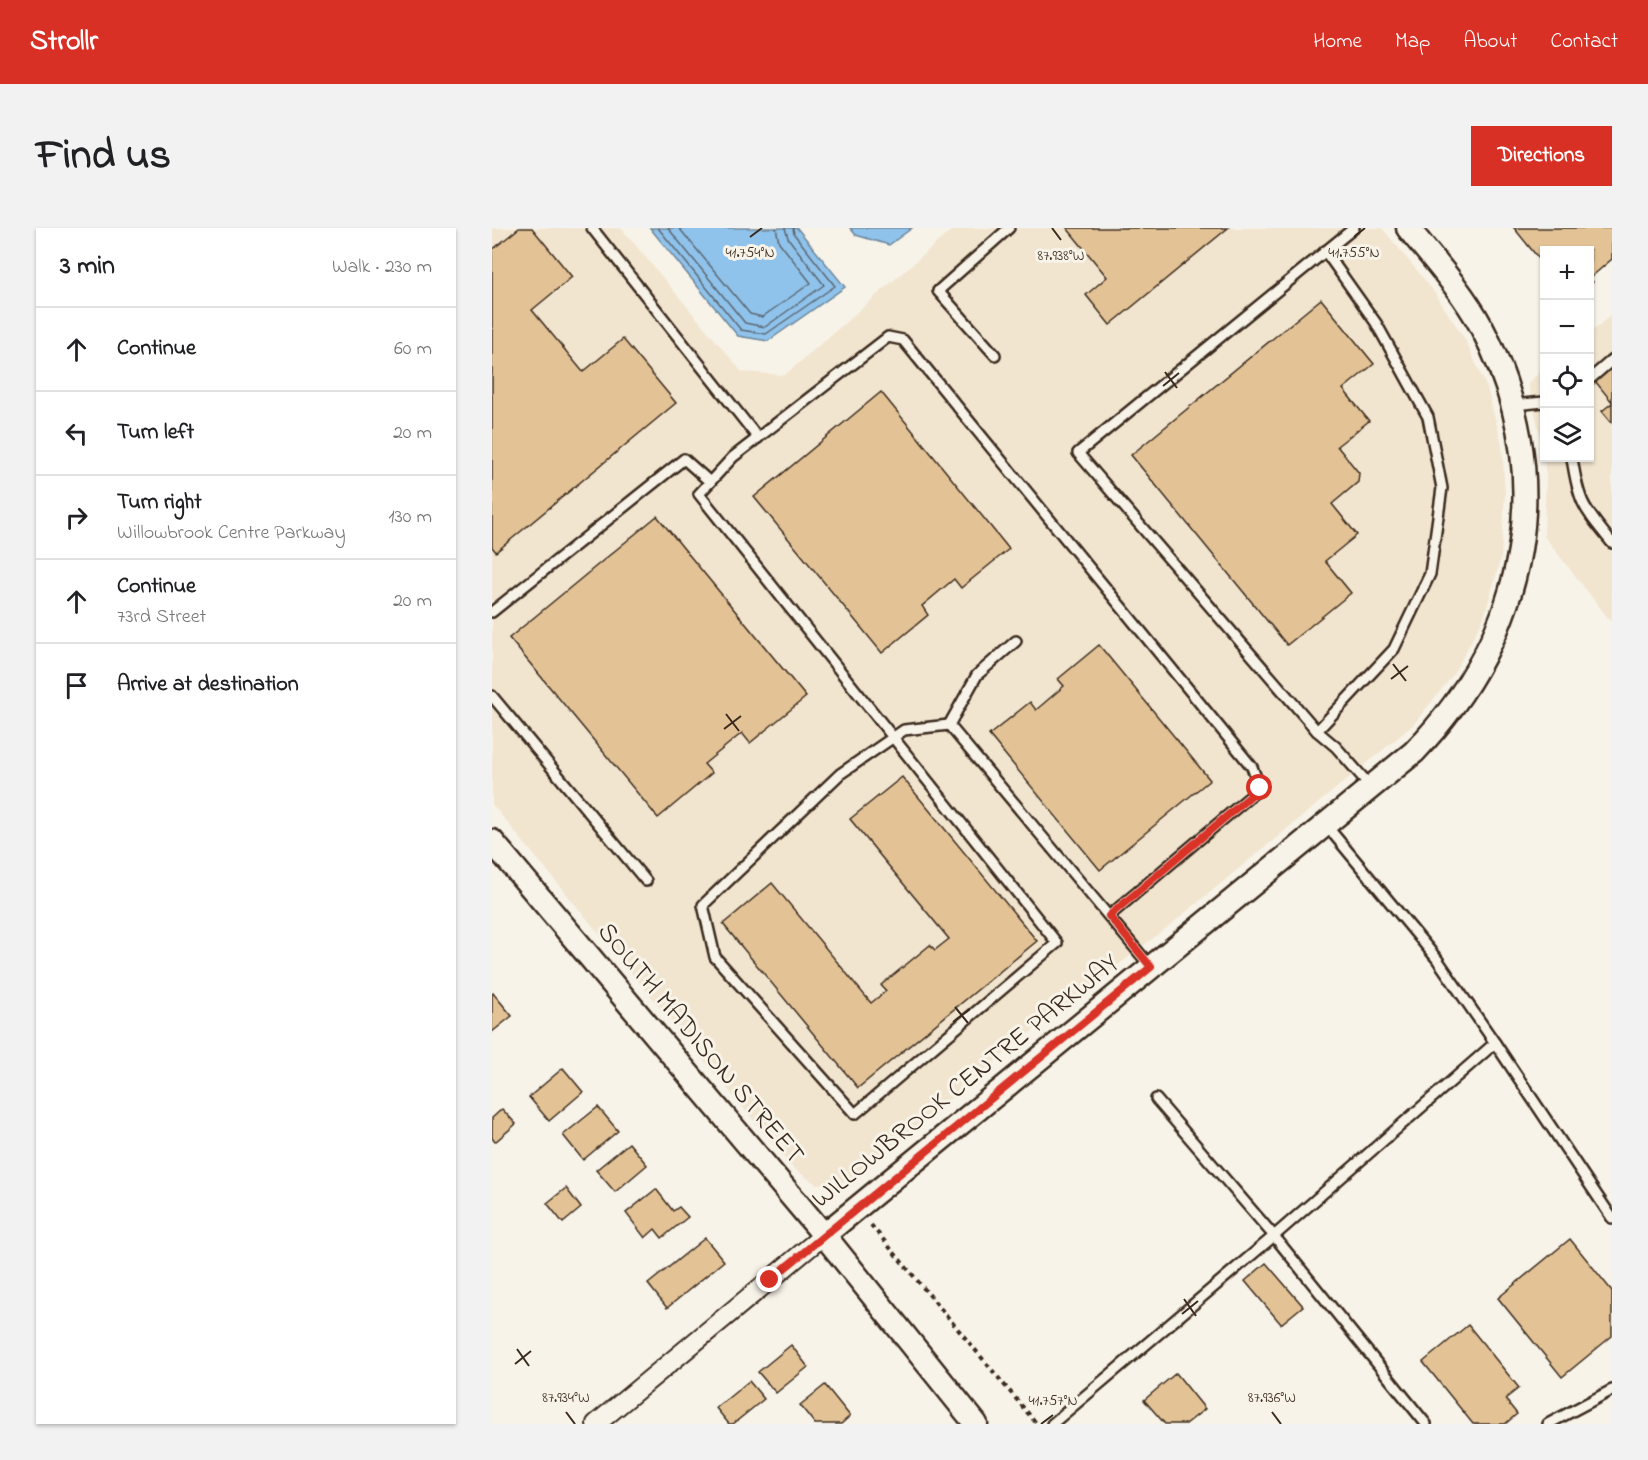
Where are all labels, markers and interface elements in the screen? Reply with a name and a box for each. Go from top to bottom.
text: Strollr [30,22,98,63]
text: Home [1313,27,1362,57]
text: Map [1395,27,1430,57]
text: About [1463,27,1517,57]
text: Contact [1550,27,1618,57]
text: Find us [36,126,171,187]
button: Directions [1471,126,1612,186]
text: 41.754°N [725,242,775,264]
text: 41.755°N [1328,242,1380,264]
text: 87.938°W [1038,245,1084,267]
map controls [1540,246,1594,462]
button: + [1540,246,1594,300]
text: 3 min [60,248,115,286]
text: Walk · 230 m [332,253,432,282]
button: − [1540,300,1594,354]
icon: ahead [60,333,93,366]
text: Continue [117,333,196,365]
text: 60 m [394,335,432,364]
button: locate [1540,354,1594,408]
button: layers [1540,408,1594,462]
icon: left [60,417,93,450]
text: Turn left [117,417,194,449]
text: 20 m [393,419,432,448]
text: Turn right [117,487,202,519]
icon: right [60,501,93,534]
text: 130 m [388,503,432,532]
text: Willowbrook Centre Parkway [117,519,346,548]
text: Continue [117,571,196,603]
icon: ahead [60,585,93,618]
text: 20 m [393,587,432,616]
text: 73rd Street [117,603,206,632]
icon: arrive [60,669,93,702]
text: Arrive at destination [117,669,299,701]
route start [1246,774,1272,800]
street label: SOUTH MADISON STREET [587,915,813,1173]
street label: WILLOWBROOK CENTRE PARKWAY [804,945,1129,1219]
route end [756,1266,782,1292]
text: 87.934°W [542,1387,590,1409]
text: 87.936°W [1248,1387,1296,1409]
text: 41.757°N [1028,1390,1078,1412]

